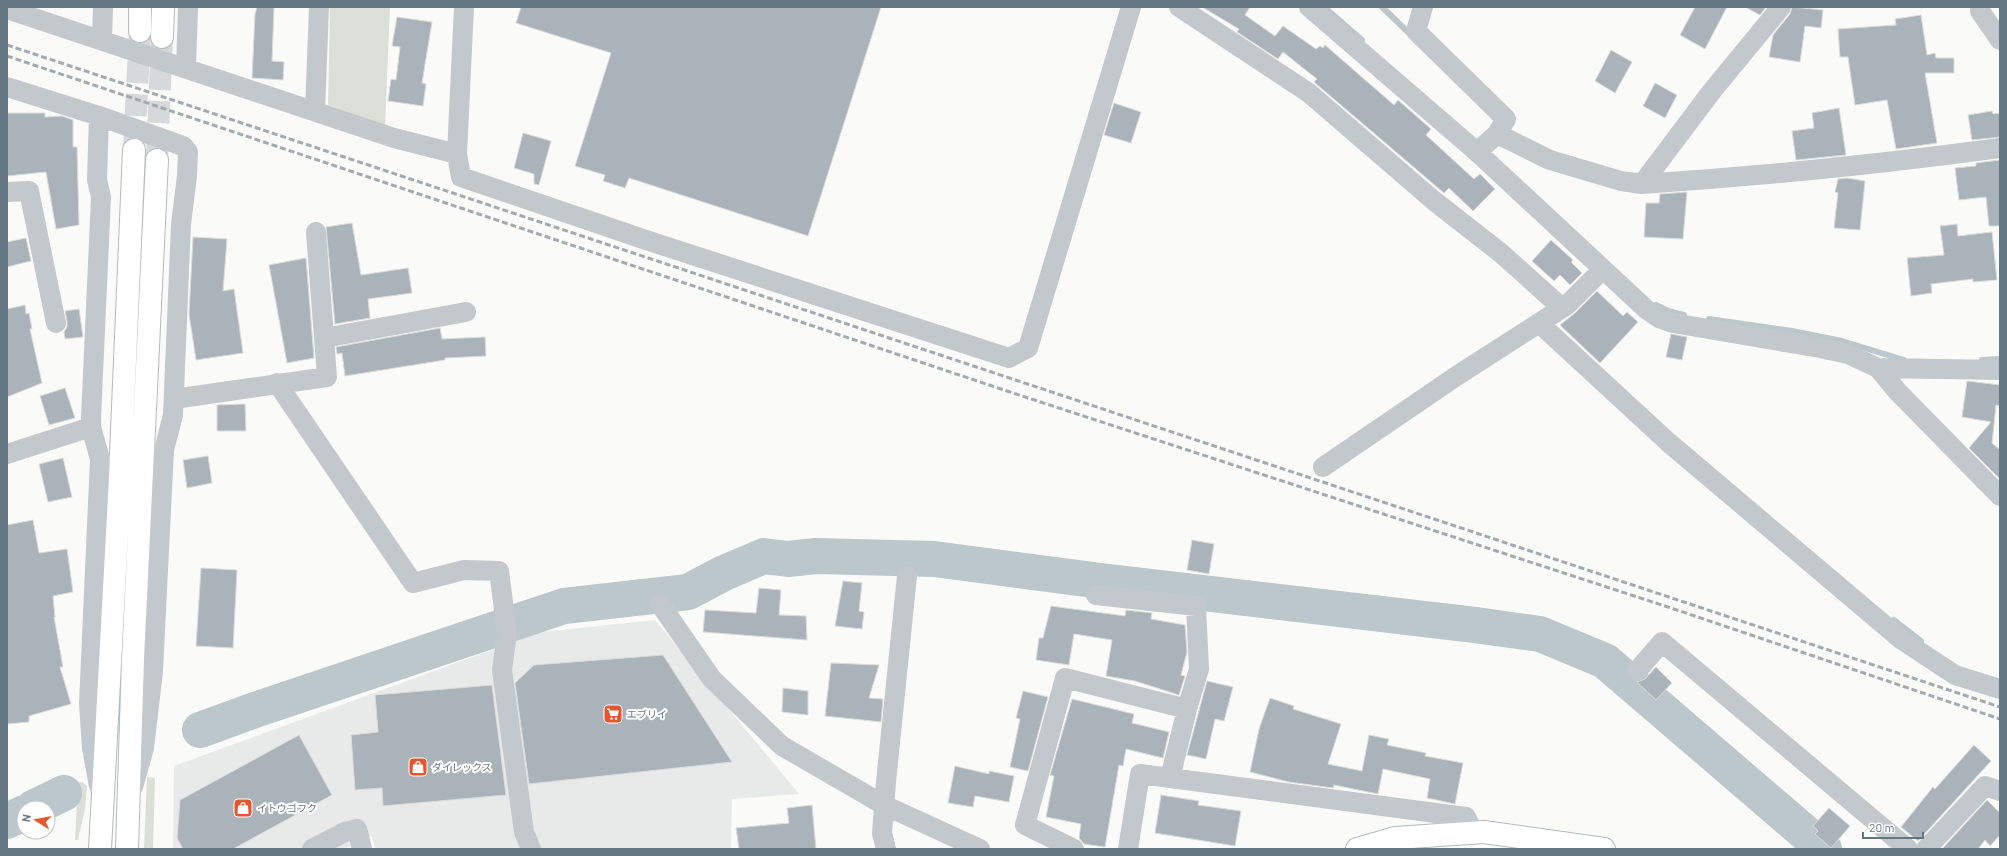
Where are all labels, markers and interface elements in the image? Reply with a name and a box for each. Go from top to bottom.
supermarket icon: エブリイ [602,703,624,725]
place label: エブリイ [627,708,667,720]
shop icon: ダイレックス [407,756,429,778]
place label: ダイレックス [432,761,492,773]
shop icon: イトウゴフク [232,797,254,819]
north arrow [16,800,56,840]
place label: イトウゴフク [257,802,317,814]
text: N [19,813,33,823]
scale bar [1863,814,1923,840]
text: 20 m [1869,820,1895,834]

